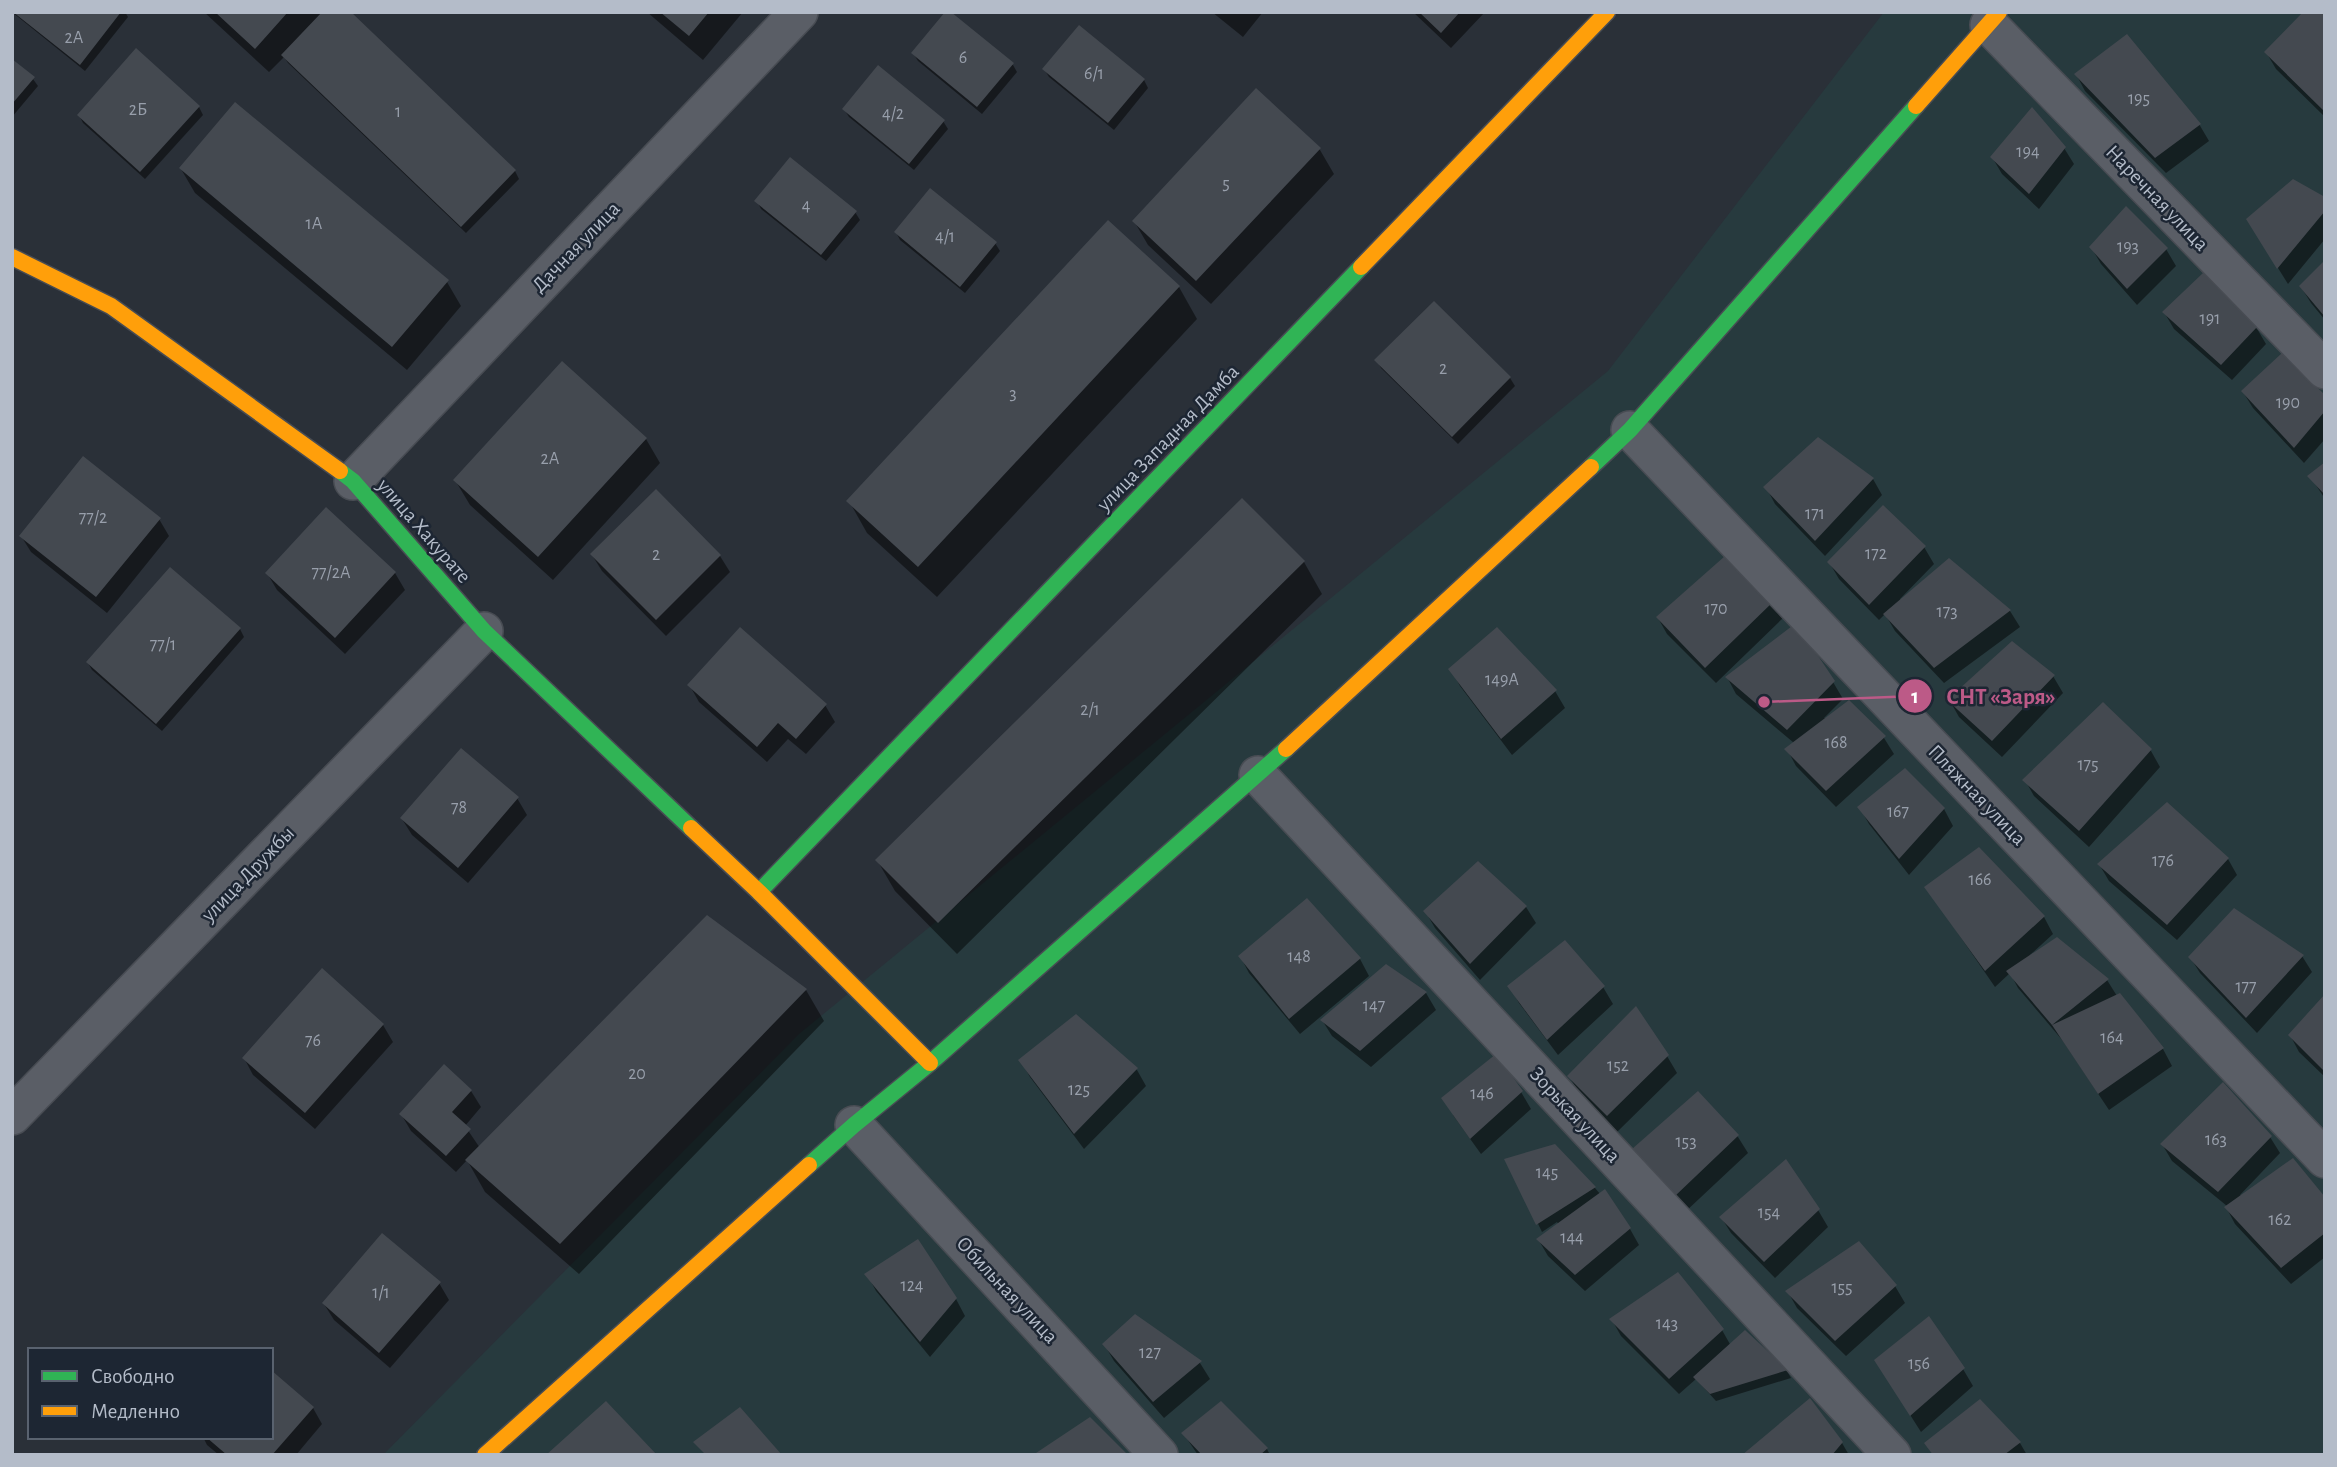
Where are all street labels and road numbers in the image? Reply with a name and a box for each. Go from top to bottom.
street label: Наречная улица [2102,141,2213,255]
street label: Дачная улица [528,197,624,296]
street label: улица Западная Дамба [1092,361,1243,516]
street label: улица Хакурате [373,474,475,587]
street label: Пляжная улица [1924,741,2030,850]
street label: улица Дружбы [197,822,298,926]
street label: Зорькая улица [1526,1063,1625,1167]
street label: Обильная улица [952,1232,1062,1348]

